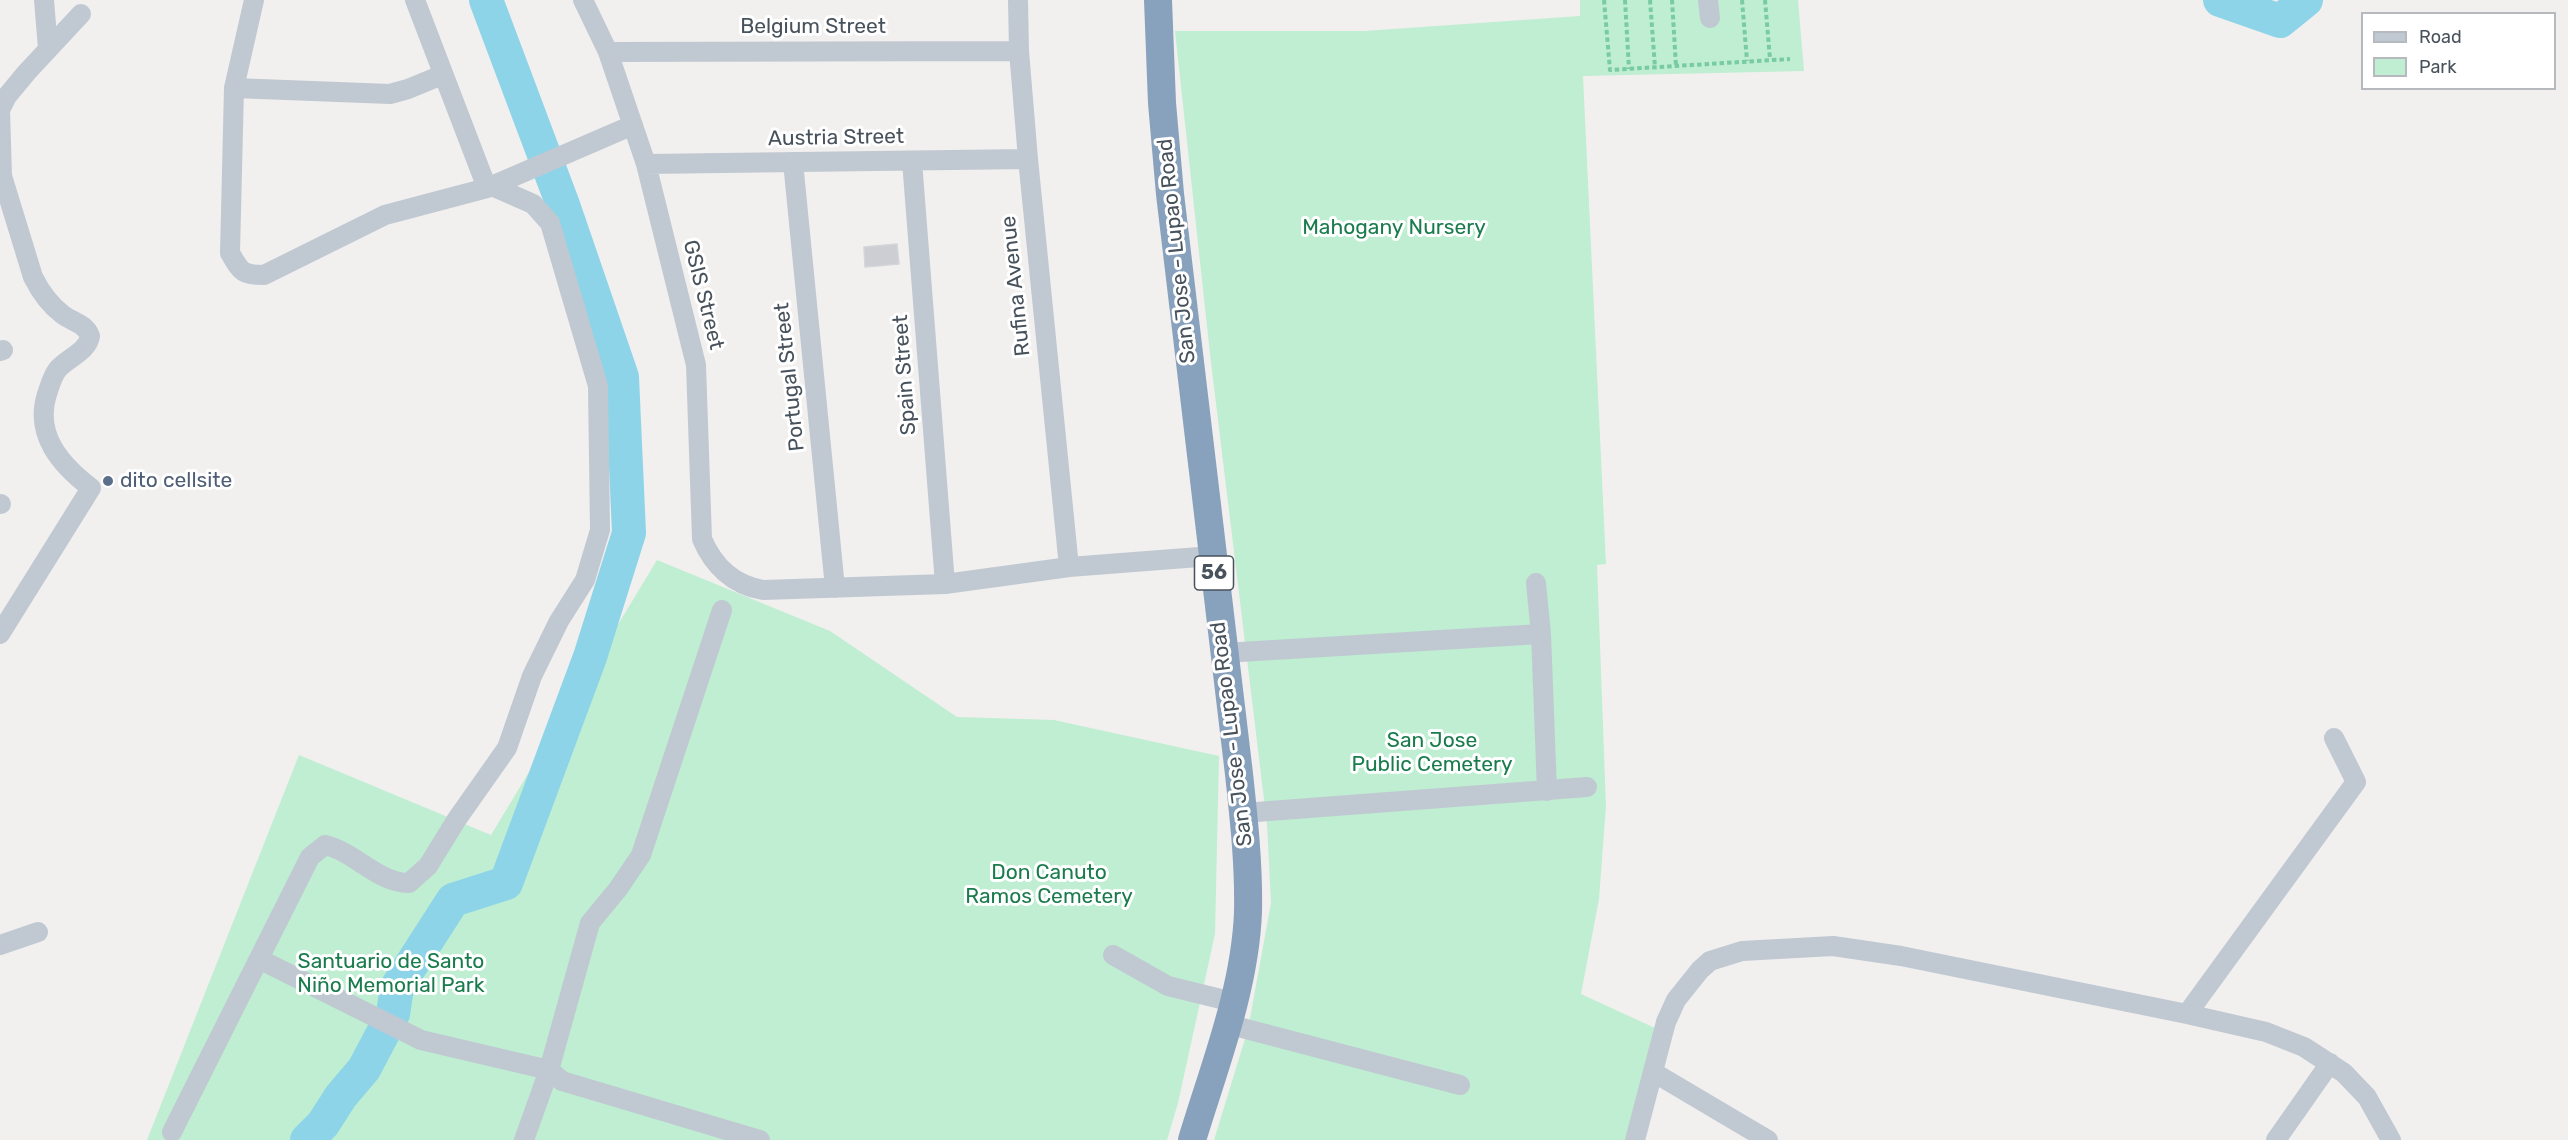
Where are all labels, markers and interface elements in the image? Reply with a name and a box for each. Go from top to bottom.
legend [2361,12,2556,90]
street label: Belgium Street [740,14,886,40]
text: Road [2419,26,2462,48]
text: Park [2419,56,2456,78]
street label: Austria Street [768,124,904,152]
street label: San Jose - Lupao Road [1153,137,1201,365]
street label: Rufina Avenue [996,215,1036,357]
park label: Mahogany Nursery [1302,215,1486,241]
street label: GSIS Street [677,238,729,352]
street label: Portugal Street [770,301,810,453]
street label: Spain Street [888,314,922,436]
place label: dito cellsite [120,468,232,494]
marker: dito cellsite [101,474,115,488]
road number: 56 [1194,556,1234,590]
street label: San Jose - Lupao Road [1206,620,1258,848]
park label: San Jose Public Cemetery [1351,728,1513,778]
park label: Don Canuto Ramos Cemetery [965,860,1133,910]
park label: Santuario de Santo Niño Memorial Park [297,949,485,999]

